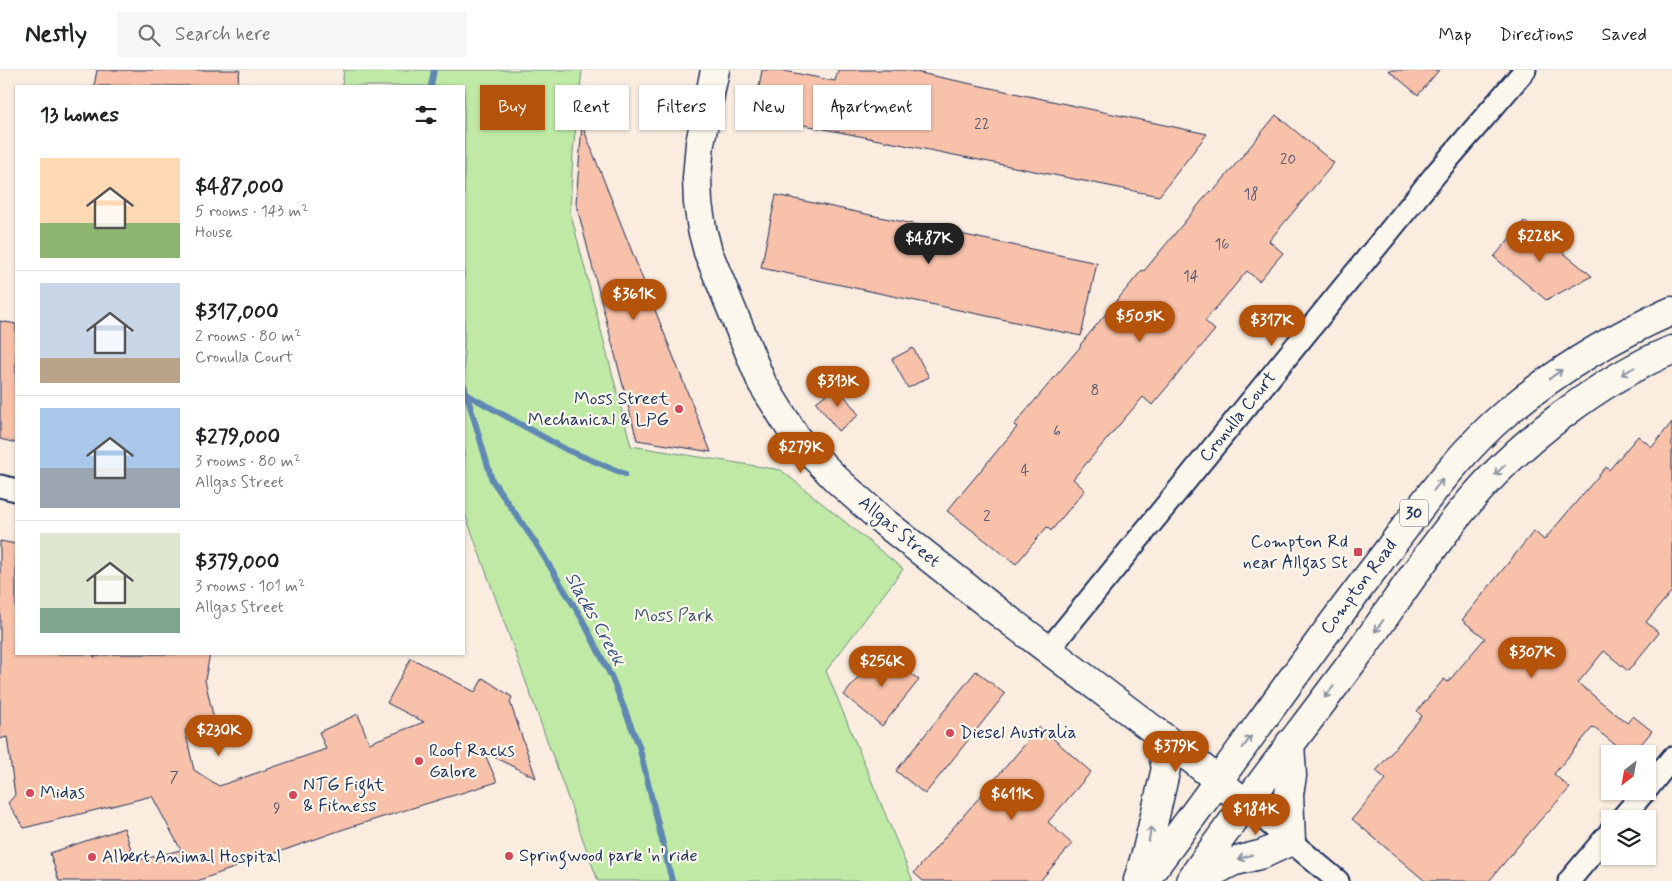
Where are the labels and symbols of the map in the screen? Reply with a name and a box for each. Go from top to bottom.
house number: 22 [974,115,990,135]
house number: 20 [1280,150,1296,170]
house number: 18 [1244,185,1258,205]
pin: $228K [1505,220,1575,263]
pin: $487K [894,222,964,265]
house number: 16 [1214,235,1230,255]
house number: 14 [1183,267,1199,287]
pin: $361K [599,278,669,321]
pin: $505K [1105,300,1175,343]
pin: $317K [1237,304,1307,347]
pin: $313K [803,366,873,408]
street label: Cronulla Court [1194,367,1282,467]
one-way arrow [1622,367,1636,377]
one-way arrow [1549,369,1563,379]
house number: 8 [1091,381,1099,401]
place label: Moss Street Mechanical & LPG [528,387,669,432]
marker: Moss Street Mechanical & LPG [673,403,685,415]
house number: 6 [1053,422,1061,442]
pin: $279K [766,432,836,474]
house number: 4 [1021,461,1030,481]
one-way arrow [1494,464,1506,476]
one-way arrow [1432,478,1443,491]
street label: Allgas Street [852,491,945,574]
road number: 30 [1400,499,1428,526]
house number: 2 [983,507,991,527]
place label: Compton Rd near Allgas St [1243,530,1348,577]
street label: Compton Road [1315,534,1403,640]
marker: Compton Rd near Allgas St [1352,546,1364,558]
water label: Slacks Creek [559,567,632,672]
park label: Moss Park [634,604,714,628]
one-way arrow [1374,618,1384,632]
pin: $307K [1497,636,1567,679]
pin: $256K [847,646,917,688]
one-way arrow [1323,685,1334,698]
pin: $230K [184,714,254,757]
place label: Diesel Australia [960,721,1077,745]
marker: Diesel Australia [944,727,956,739]
pin: $379K [1141,730,1211,773]
one-way arrow [1242,735,1252,749]
place label: Roof Racks Galore [429,739,515,784]
north arrow [1601,745,1656,800]
marker: Roof Racks Galore [413,755,425,767]
house number: 7 [169,768,179,788]
place label: NTG Fight & Fitness [303,773,385,818]
pin: $611K [977,778,1047,821]
place label: Midas [40,781,85,805]
marker: Midas [24,787,36,799]
marker: NTG Fight & Fitness [287,789,299,801]
pin: $184K [1221,794,1291,836]
house number: 9 [273,799,281,819]
one-way arrow [1146,826,1156,842]
place label: Springwood park 'n' ride [519,844,698,870]
place label: Albert Animal Hospital [102,845,281,869]
marker: Springwood park 'n' ride [503,850,515,862]
marker: Albert Animal Hospital [86,851,98,863]
one-way arrow [1238,853,1254,863]

